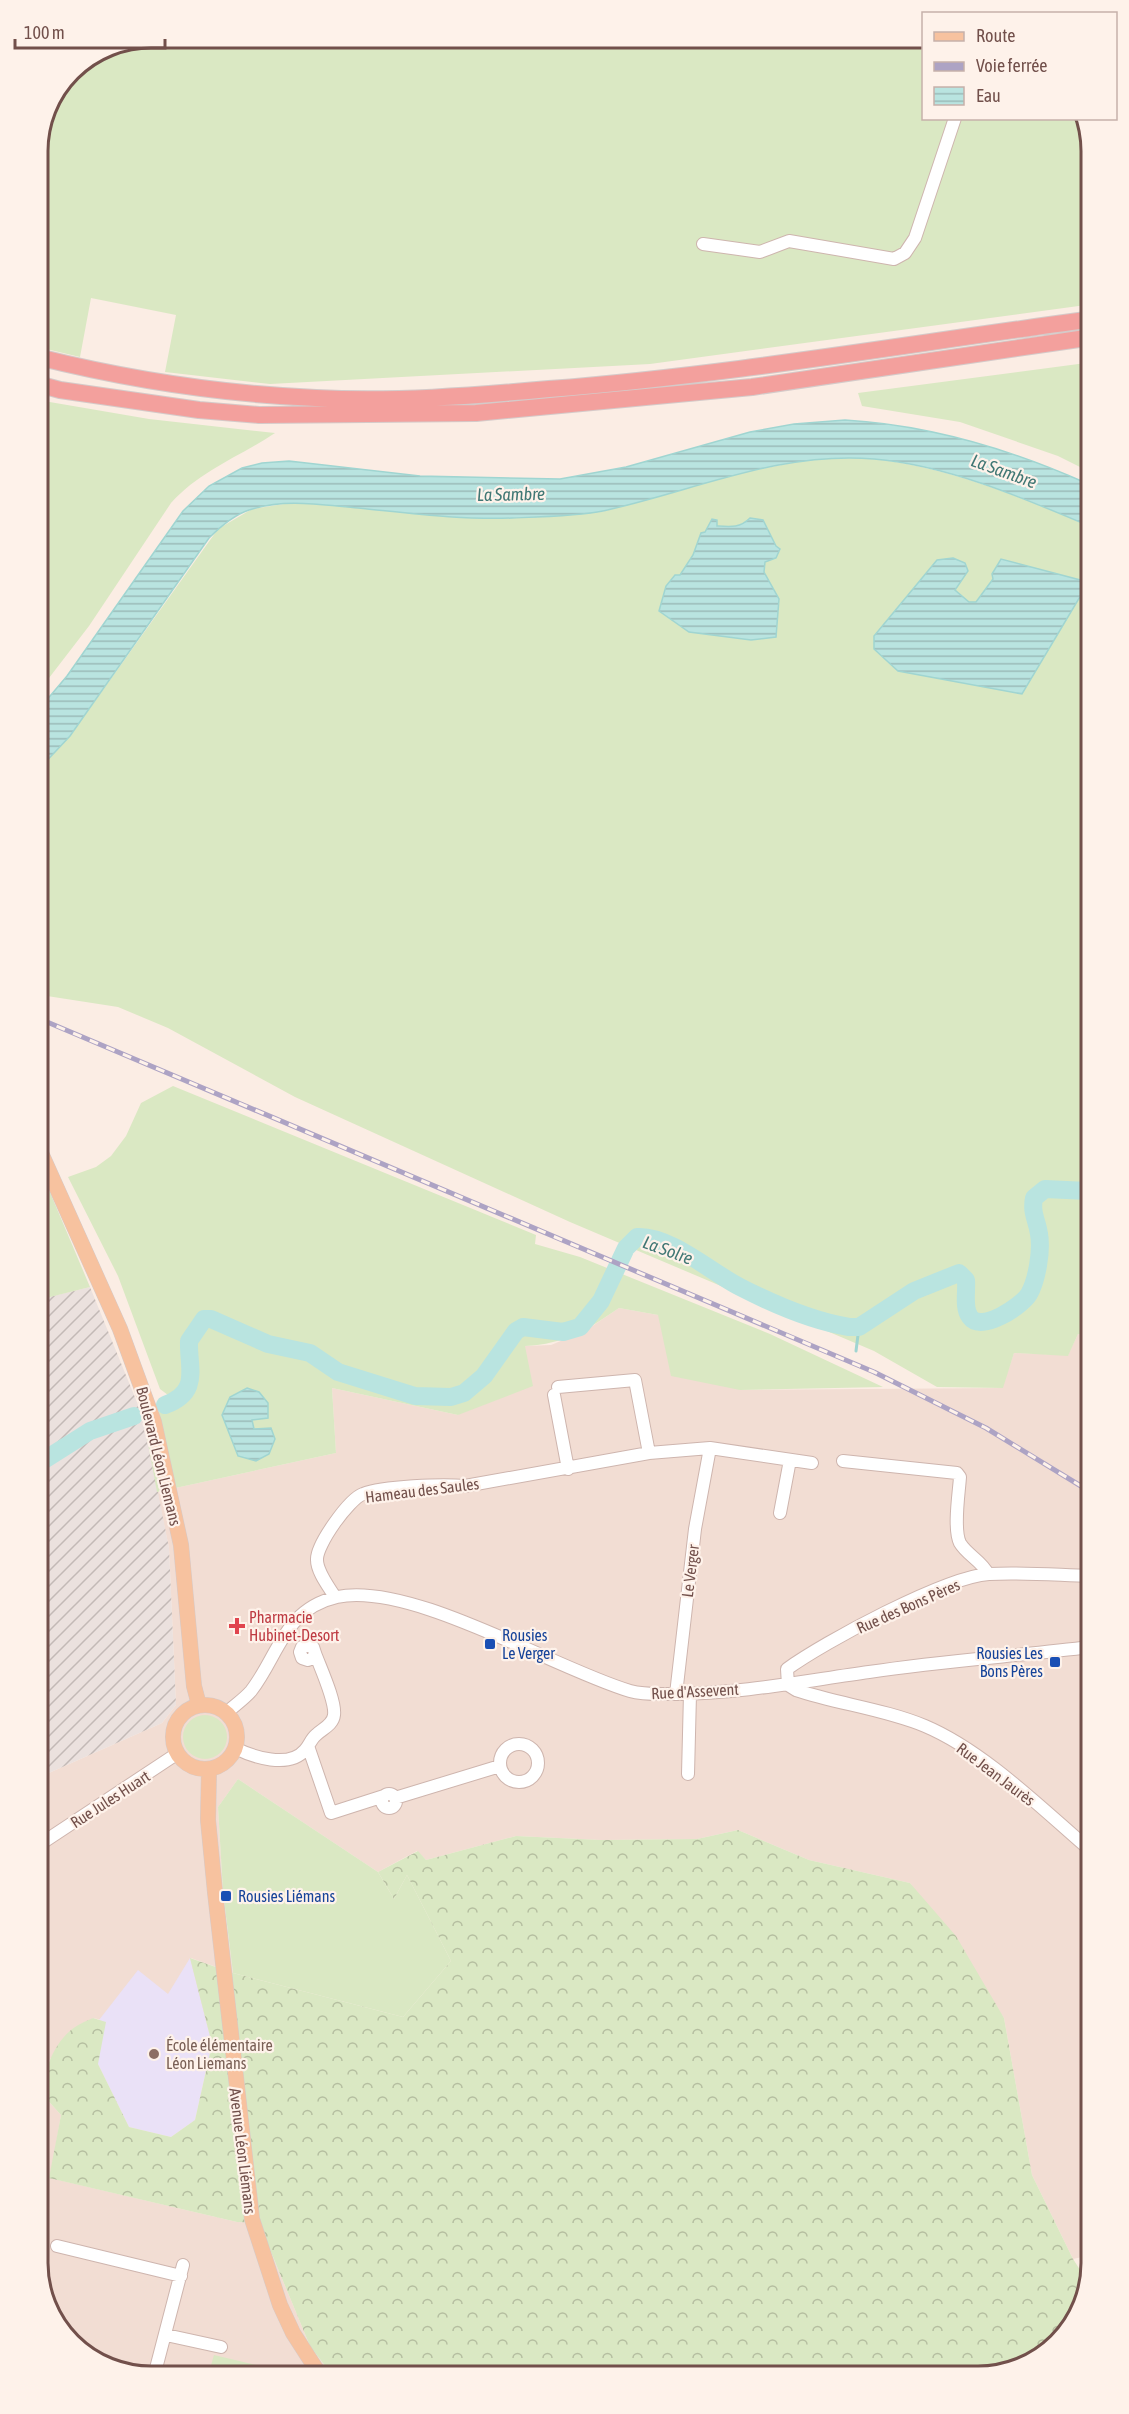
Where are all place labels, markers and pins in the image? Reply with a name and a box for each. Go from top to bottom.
place label: Pharmacie Hubinet-Desort [249,1608,340,1644]
marker: Pharmacie Hubinet-Desort [230,1619,244,1633]
place label: Rousies Le Verger [502,1626,555,1663]
marker: Rousies Le Verger [483,1637,497,1651]
place label: Rousies Les Bons Pères [976,1644,1043,1680]
marker: Rousies Les Bons Pères [1048,1655,1062,1669]
place label: Rousies Liémans [238,1887,336,1905]
marker: Rousies Liémans [219,1889,233,1903]
place label: École élémentaire Léon Liemans [166,2036,273,2072]
marker: École élémentaire Léon Liemans [147,2047,161,2061]

